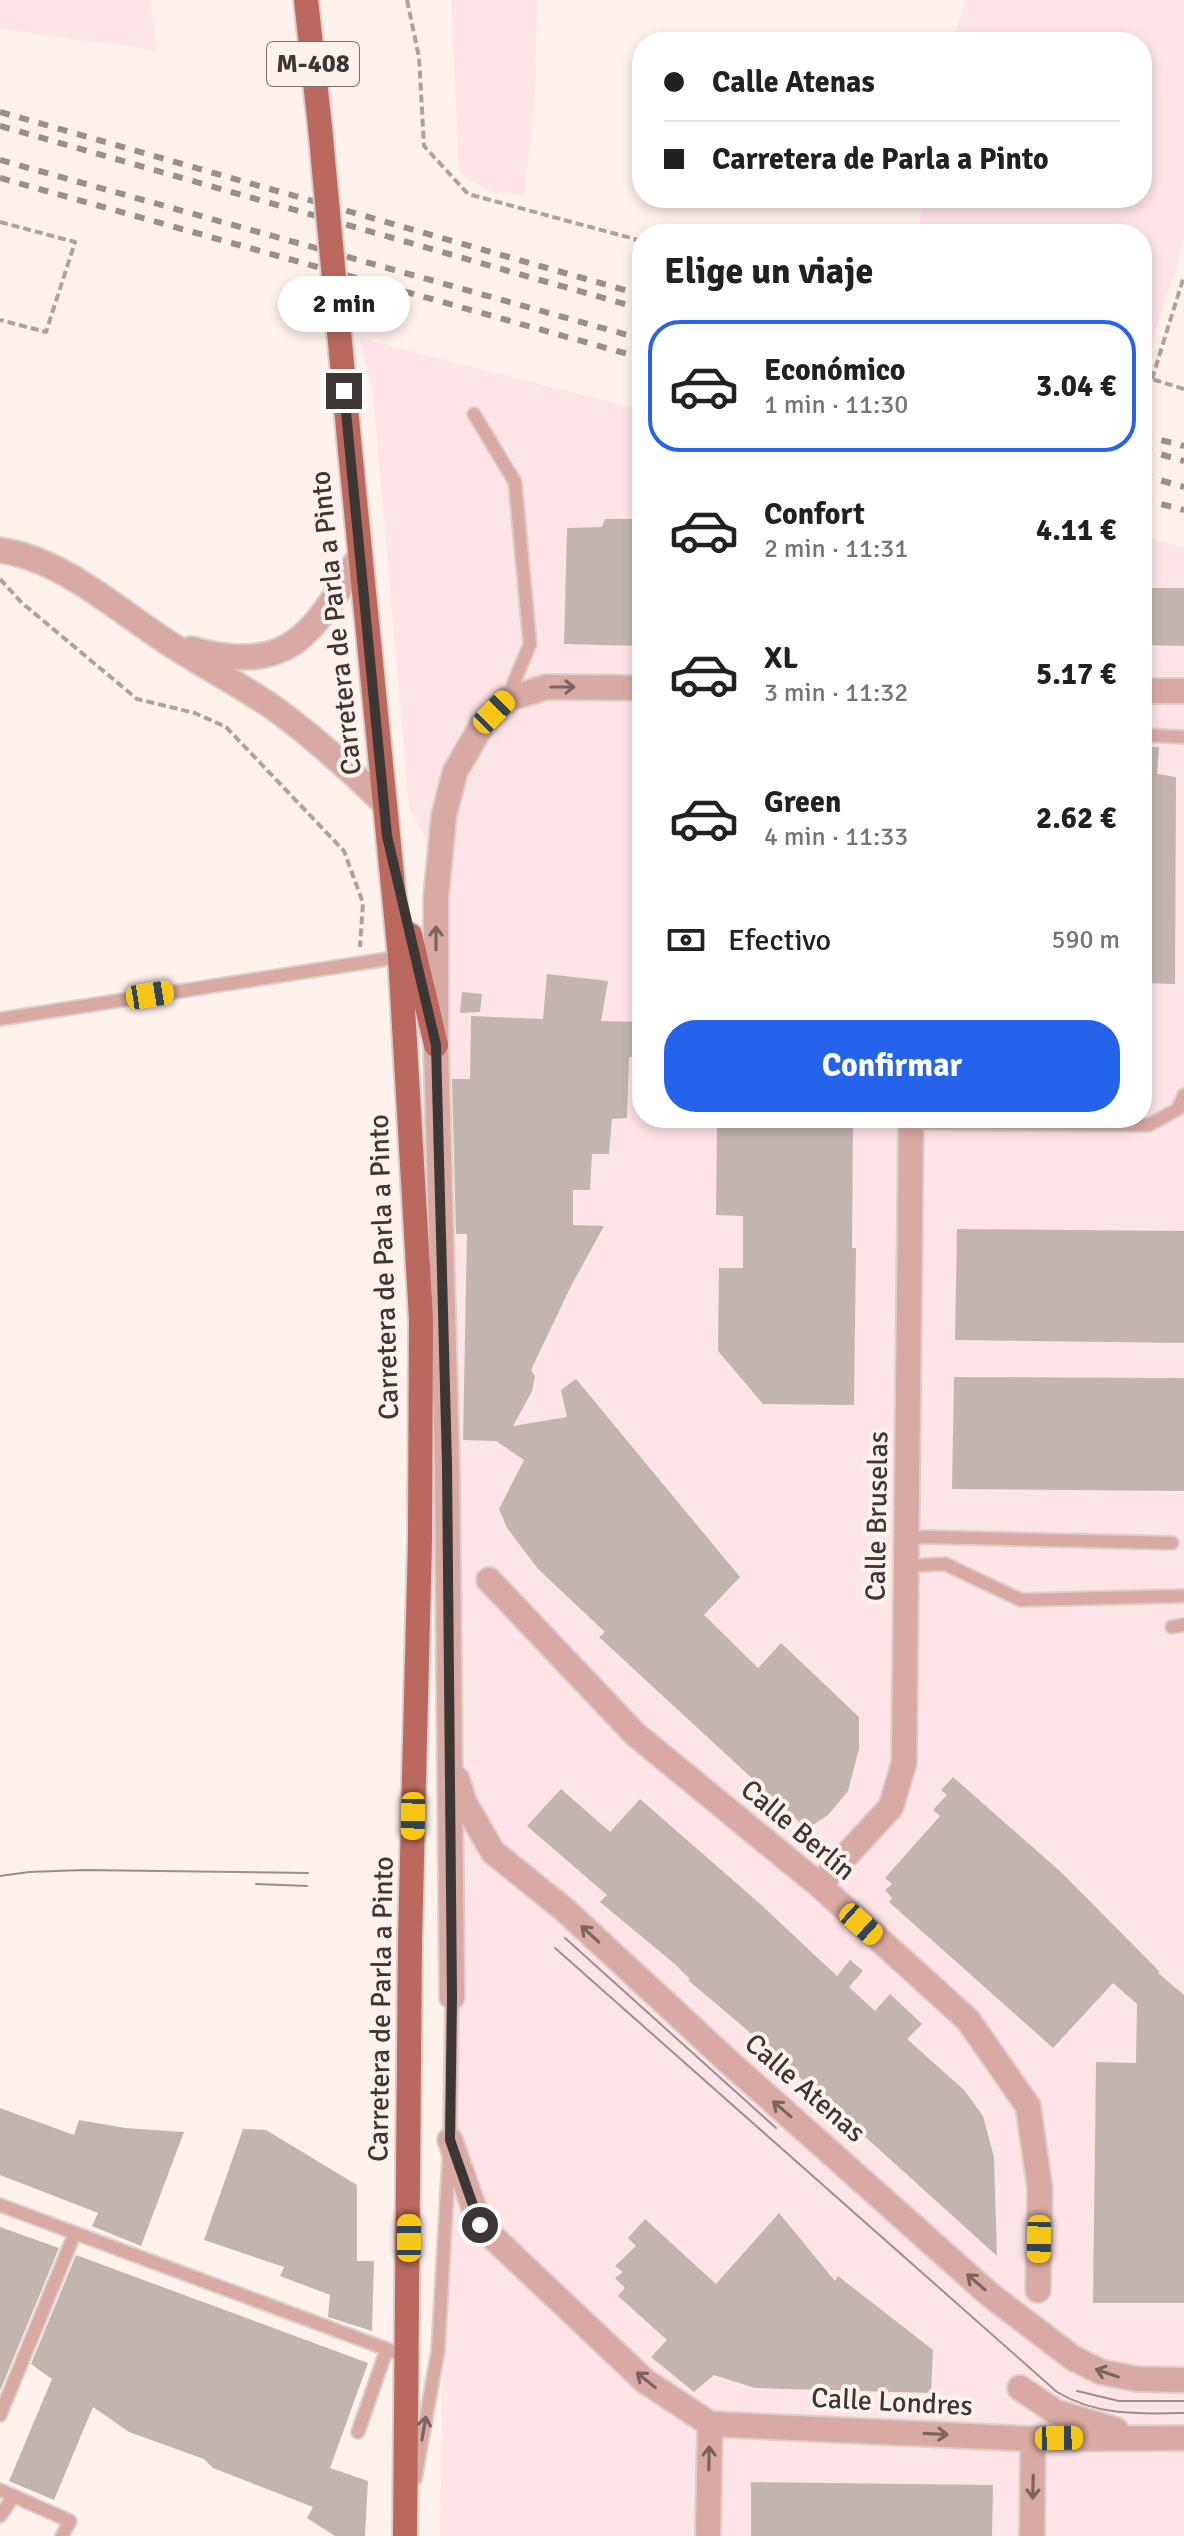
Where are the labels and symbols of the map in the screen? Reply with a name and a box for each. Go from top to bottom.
road number: M-408 [267,42,359,86]
callout: 2 min [278,275,410,331]
route end [326,373,362,409]
street label: Carretera de Parla a Pinto [303,469,369,777]
one-way arrow [549,679,576,695]
car [469,686,519,738]
one-way arrow [428,925,444,952]
car [124,979,176,1011]
street label: Carretera de Parla a Pinto [362,1114,406,1420]
street label: Calle Bruselas [859,1431,895,1601]
street label: Calle Berlín [734,1772,862,1888]
car [401,1792,425,1840]
street label: Carretera de Parla a Pinto [361,1856,401,2162]
car [835,1899,887,1949]
one-way arrow [580,1924,600,1943]
street label: Calle Atenas [738,2026,872,2150]
one-way arrow [773,2100,793,2118]
route start [462,2207,498,2243]
car [397,2214,421,2262]
car [1027,2215,1051,2263]
one-way arrow [966,2274,986,2292]
one-way arrow [1095,2364,1120,2379]
one-way arrow [636,2371,657,2389]
street label: Calle Londres [810,2381,974,2423]
one-way arrow [417,2416,432,2441]
car [1035,2426,1083,2450]
one-way arrow [922,2427,949,2442]
one-way arrow [701,2445,717,2472]
one-way arrow [1025,2473,1041,2500]

